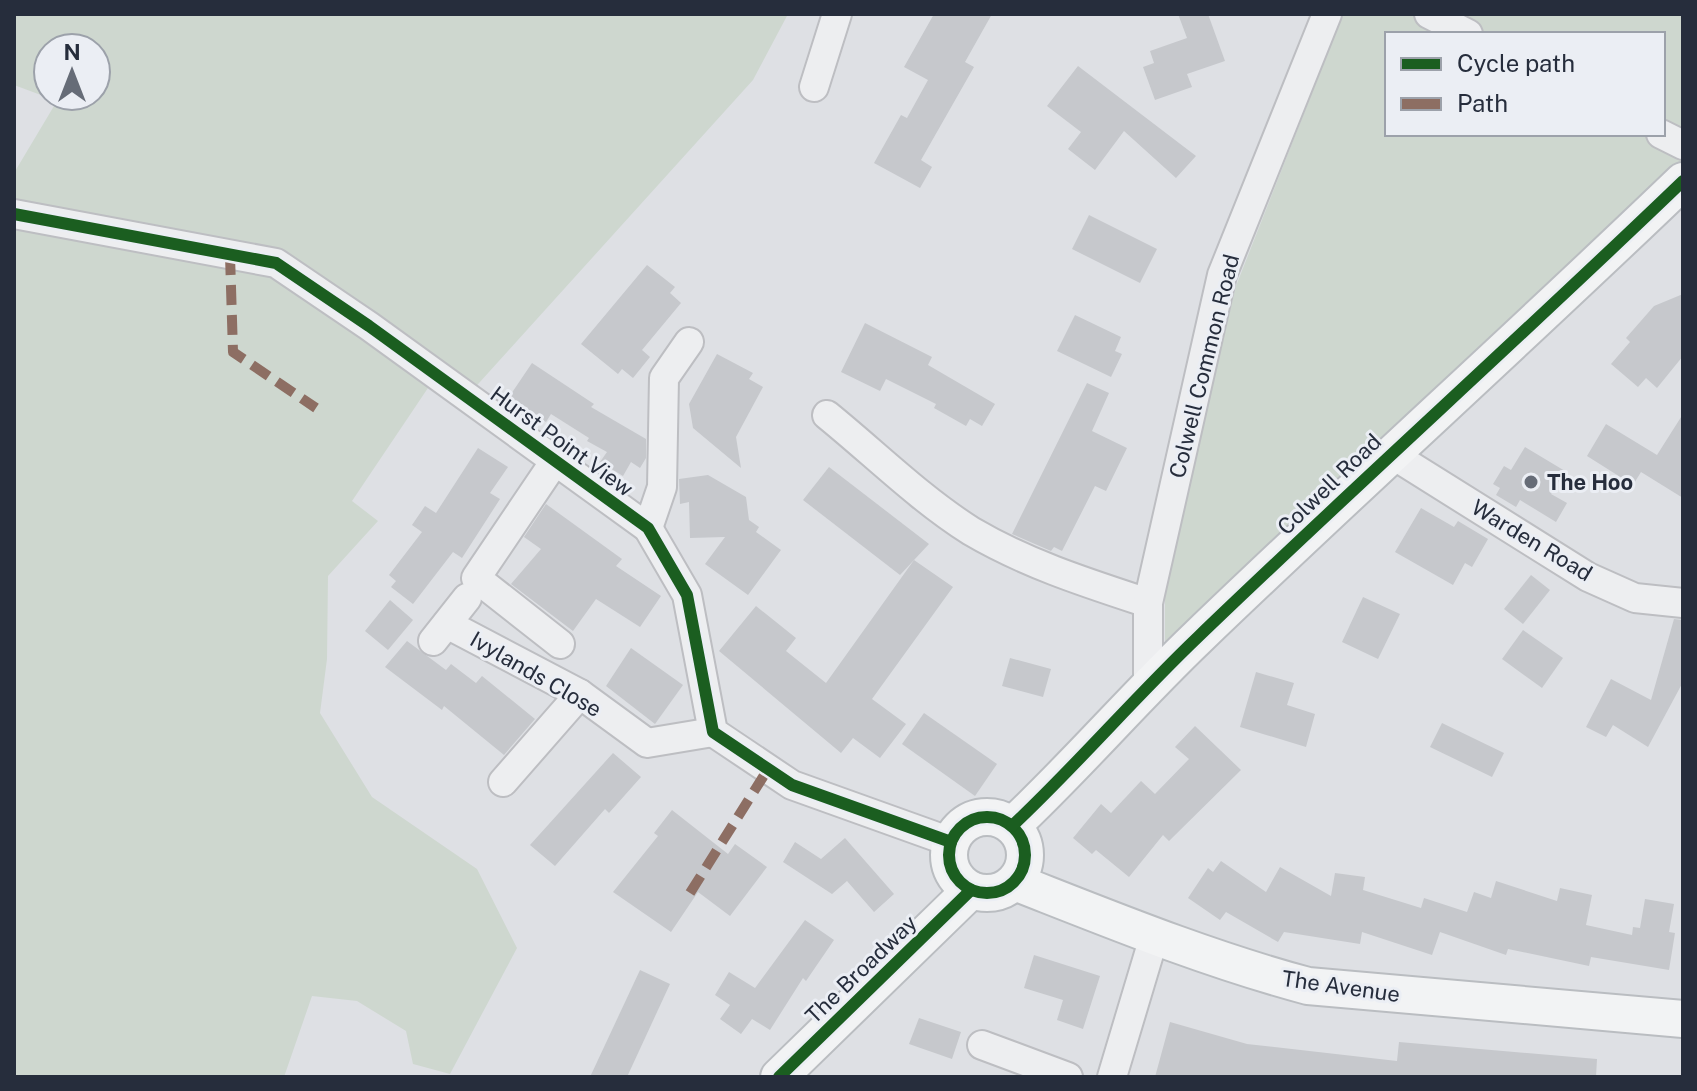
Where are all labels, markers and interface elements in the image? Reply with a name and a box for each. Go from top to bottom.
north arrow [32,32,112,112]
legend [1385,32,1665,136]
text: N [63,39,81,65]
text: Cycle path [1457,49,1575,77]
text: Path [1457,89,1508,117]
street label: Colwell Common Road [1164,251,1244,481]
street label: Hurst Point View [485,380,639,502]
street label: Colwell Road [1272,428,1386,540]
place label: The Hoo [1547,469,1633,495]
marker: The Hoo [1522,473,1540,491]
street label: Warden Road [1467,494,1597,586]
street label: Ivylands Close [466,626,606,722]
street label: The Broadway [800,909,922,1029]
street label: The Avenue [1280,965,1402,1007]

